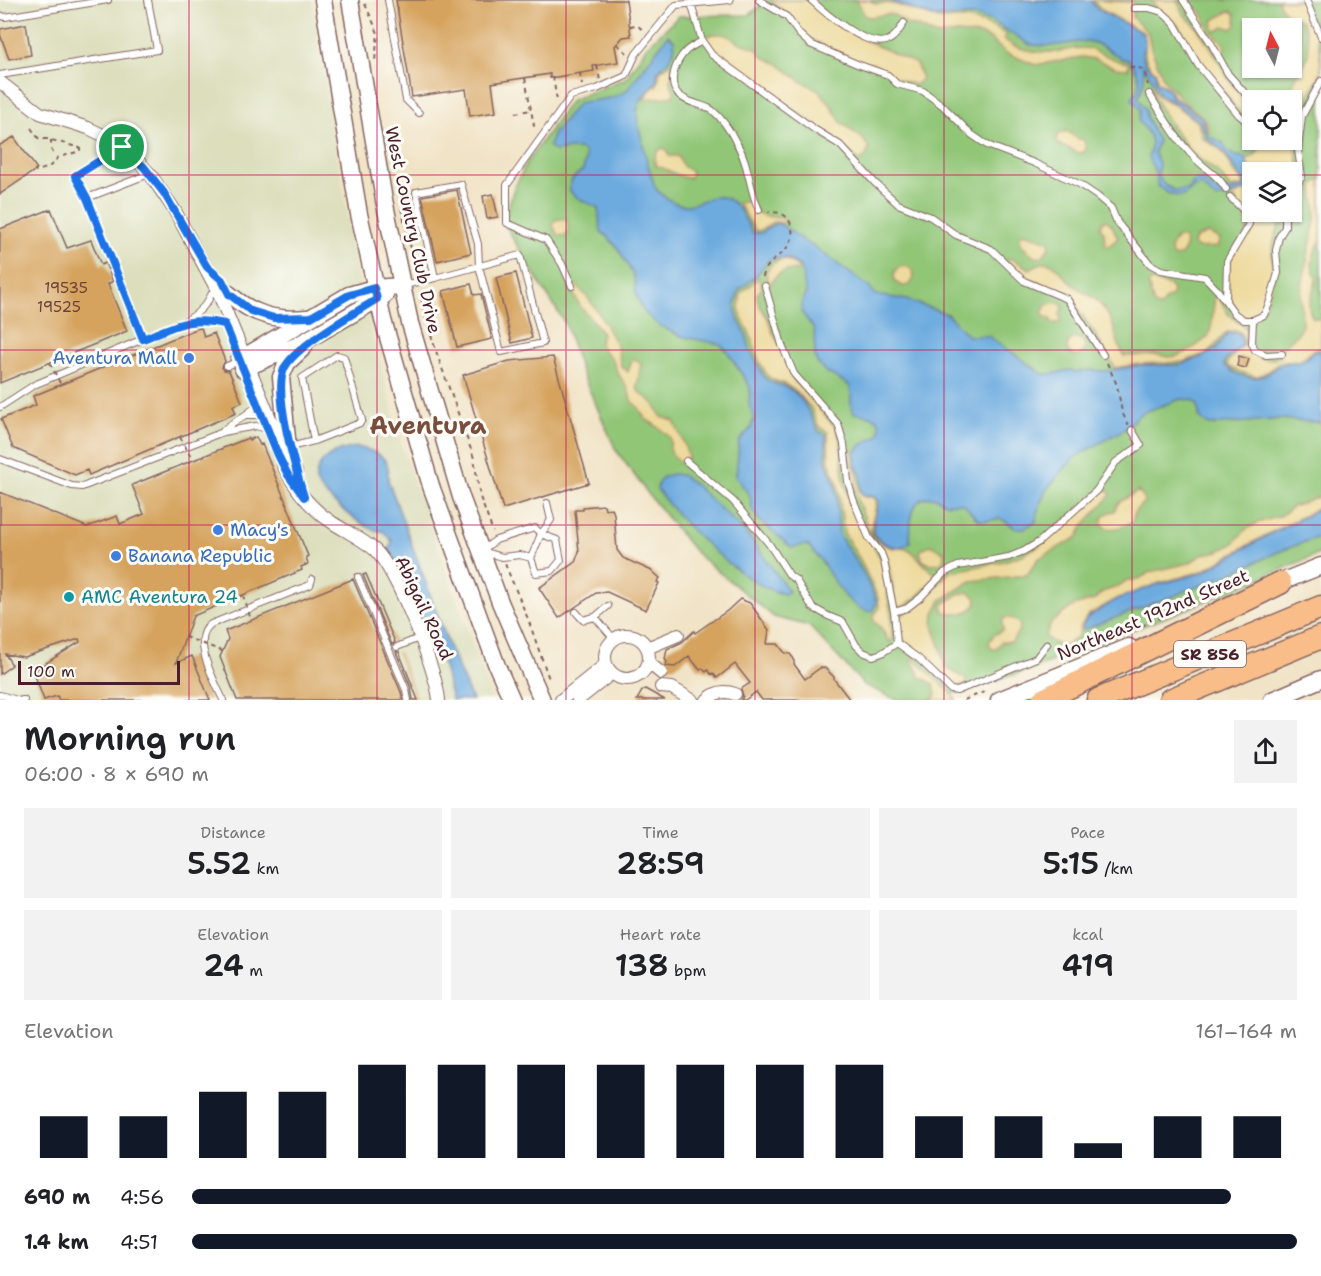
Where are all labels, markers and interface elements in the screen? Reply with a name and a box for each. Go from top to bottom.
north arrow [1242,18,1302,78]
map controls [1242,18,1302,222]
button: locate [1242,90,1302,150]
pin [96,121,147,172]
street label: West Country Club Drive [379,124,447,336]
icon: arrive [105,130,138,163]
button: layers [1242,162,1302,222]
house number: 19535 [44,278,88,298]
house number: 19525 [37,297,81,317]
place label: Aventura Mall [52,346,178,370]
marker: Aventura Mall [182,351,196,365]
district label: Aventura [370,410,487,442]
place label: Macy's [230,518,289,542]
marker: Macy's [211,523,225,537]
place label: Banana Republic [128,544,272,568]
marker: Banana Republic [109,549,123,563]
street label: Abigail Road [389,552,459,664]
street label: Northeast 192nd Street [1053,564,1253,666]
place label: AMC Aventura 24 [81,585,238,609]
marker: AMC Aventura 24 [62,590,76,604]
road number: SR 856 [1174,641,1246,667]
scale bar [18,658,180,686]
text: 100 m [27,661,75,682]
text: Morning run [24,716,236,761]
button: share [1234,720,1297,783]
text: 06:00 · 8 × 690 m [24,761,209,787]
text: Distance [200,822,266,843]
text: Time [642,822,679,843]
text: Pace [1070,822,1105,843]
text: 5.52 [187,843,251,884]
text: 28:59 [616,843,705,884]
text: 5:15 [1043,843,1099,884]
text: km [251,858,279,879]
text: /km [1099,858,1133,879]
text: Elevation [197,924,269,945]
text: Heart rate [620,924,701,945]
text: kcal [1072,924,1103,945]
text: 24 [203,945,244,986]
text: 138 [615,945,669,986]
text: 419 [1061,945,1114,986]
text: m [244,960,263,981]
text: bpm [669,960,706,981]
text: Elevation [24,1018,114,1044]
text: 161–164 m [1195,1018,1297,1044]
text: 690 m [24,1184,90,1210]
text: 4:56 [120,1184,164,1210]
text: 1.4 km [24,1229,89,1255]
text: 4:51 [120,1229,158,1255]

